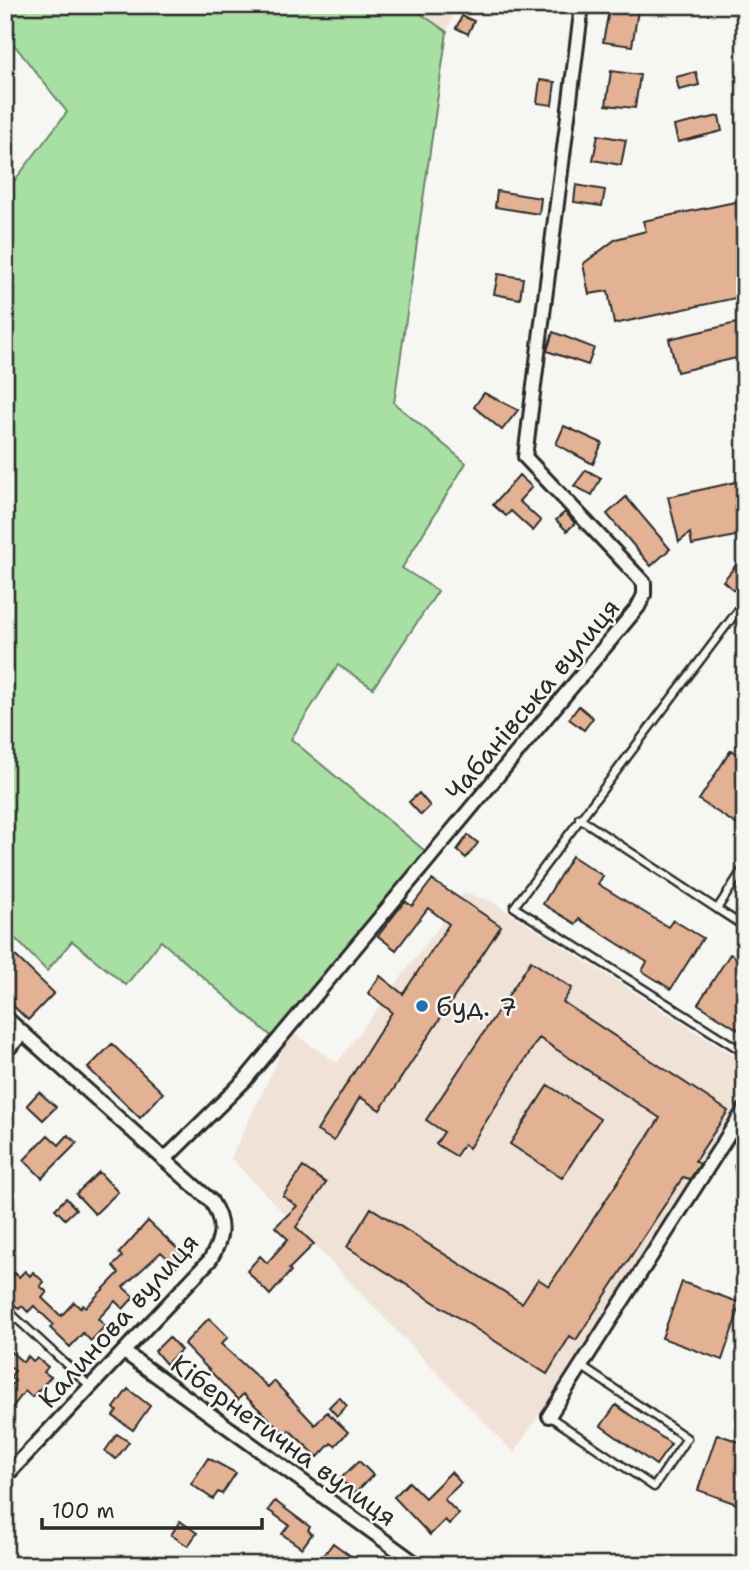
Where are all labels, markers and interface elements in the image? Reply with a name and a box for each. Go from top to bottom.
street label: Чабанівська вулиця [437,590,627,808]
place label: буд. 7 [436,989,517,1024]
marker: буд. 7 [414,998,430,1014]
street label: Калинова вулиця [30,1225,206,1415]
street label: Кібернетична вулиця [164,1346,404,1534]
scale bar [42,1486,262,1530]
text: 100 m [52,1497,115,1525]

